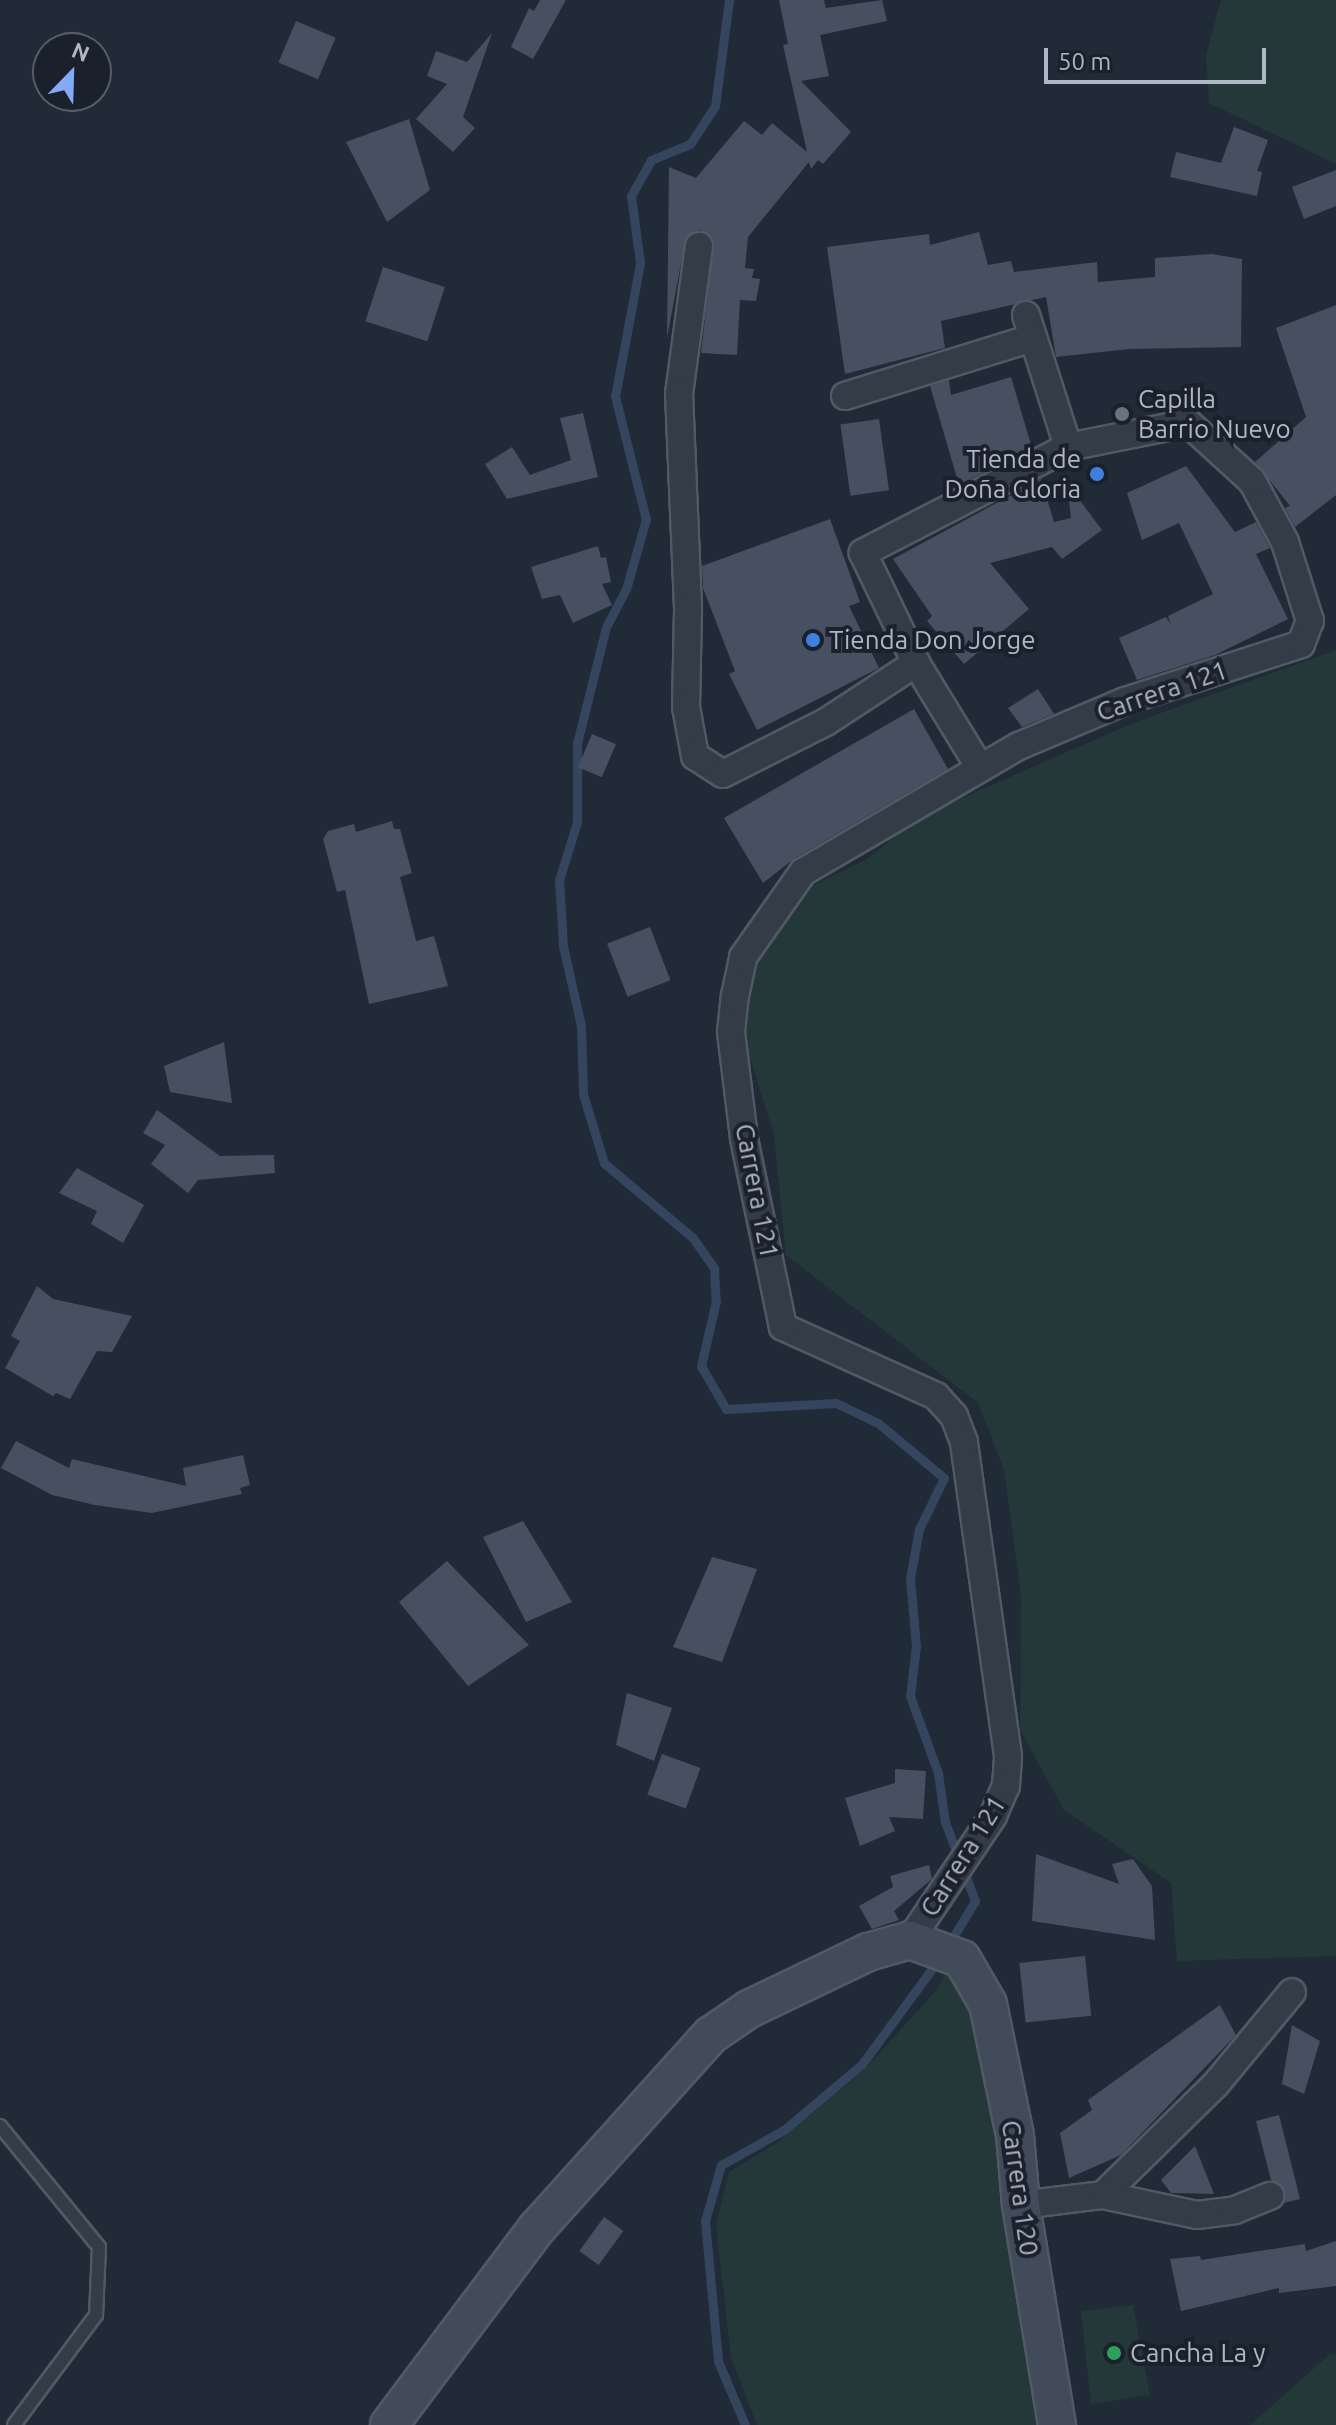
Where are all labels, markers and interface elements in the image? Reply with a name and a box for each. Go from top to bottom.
north arrow [32,32,112,112]
scale bar [1048,32,1270,82]
text: N [68,37,93,66]
text: 50 m [1058,48,1111,75]
place label: Capilla Barrio Nuevo [1138,383,1291,444]
marker: Capilla Barrio Nuevo [1113,405,1131,423]
place label: Tienda de Doña Gloria [944,443,1081,504]
marker: Tienda de Doña Gloria [1088,465,1106,483]
place label: Tienda Don Jorge [829,624,1036,656]
marker: Tienda Don Jorge [804,631,822,649]
street label: Carrera 121 [1092,654,1232,728]
street label: Carrera 121 [729,1121,785,1261]
street label: Carrera 121 [914,1790,1012,1922]
street label: Carrera 120 [995,2118,1045,2258]
place label: Cancha La y [1130,2337,1266,2369]
marker: Cancha La y [1105,2344,1123,2362]

